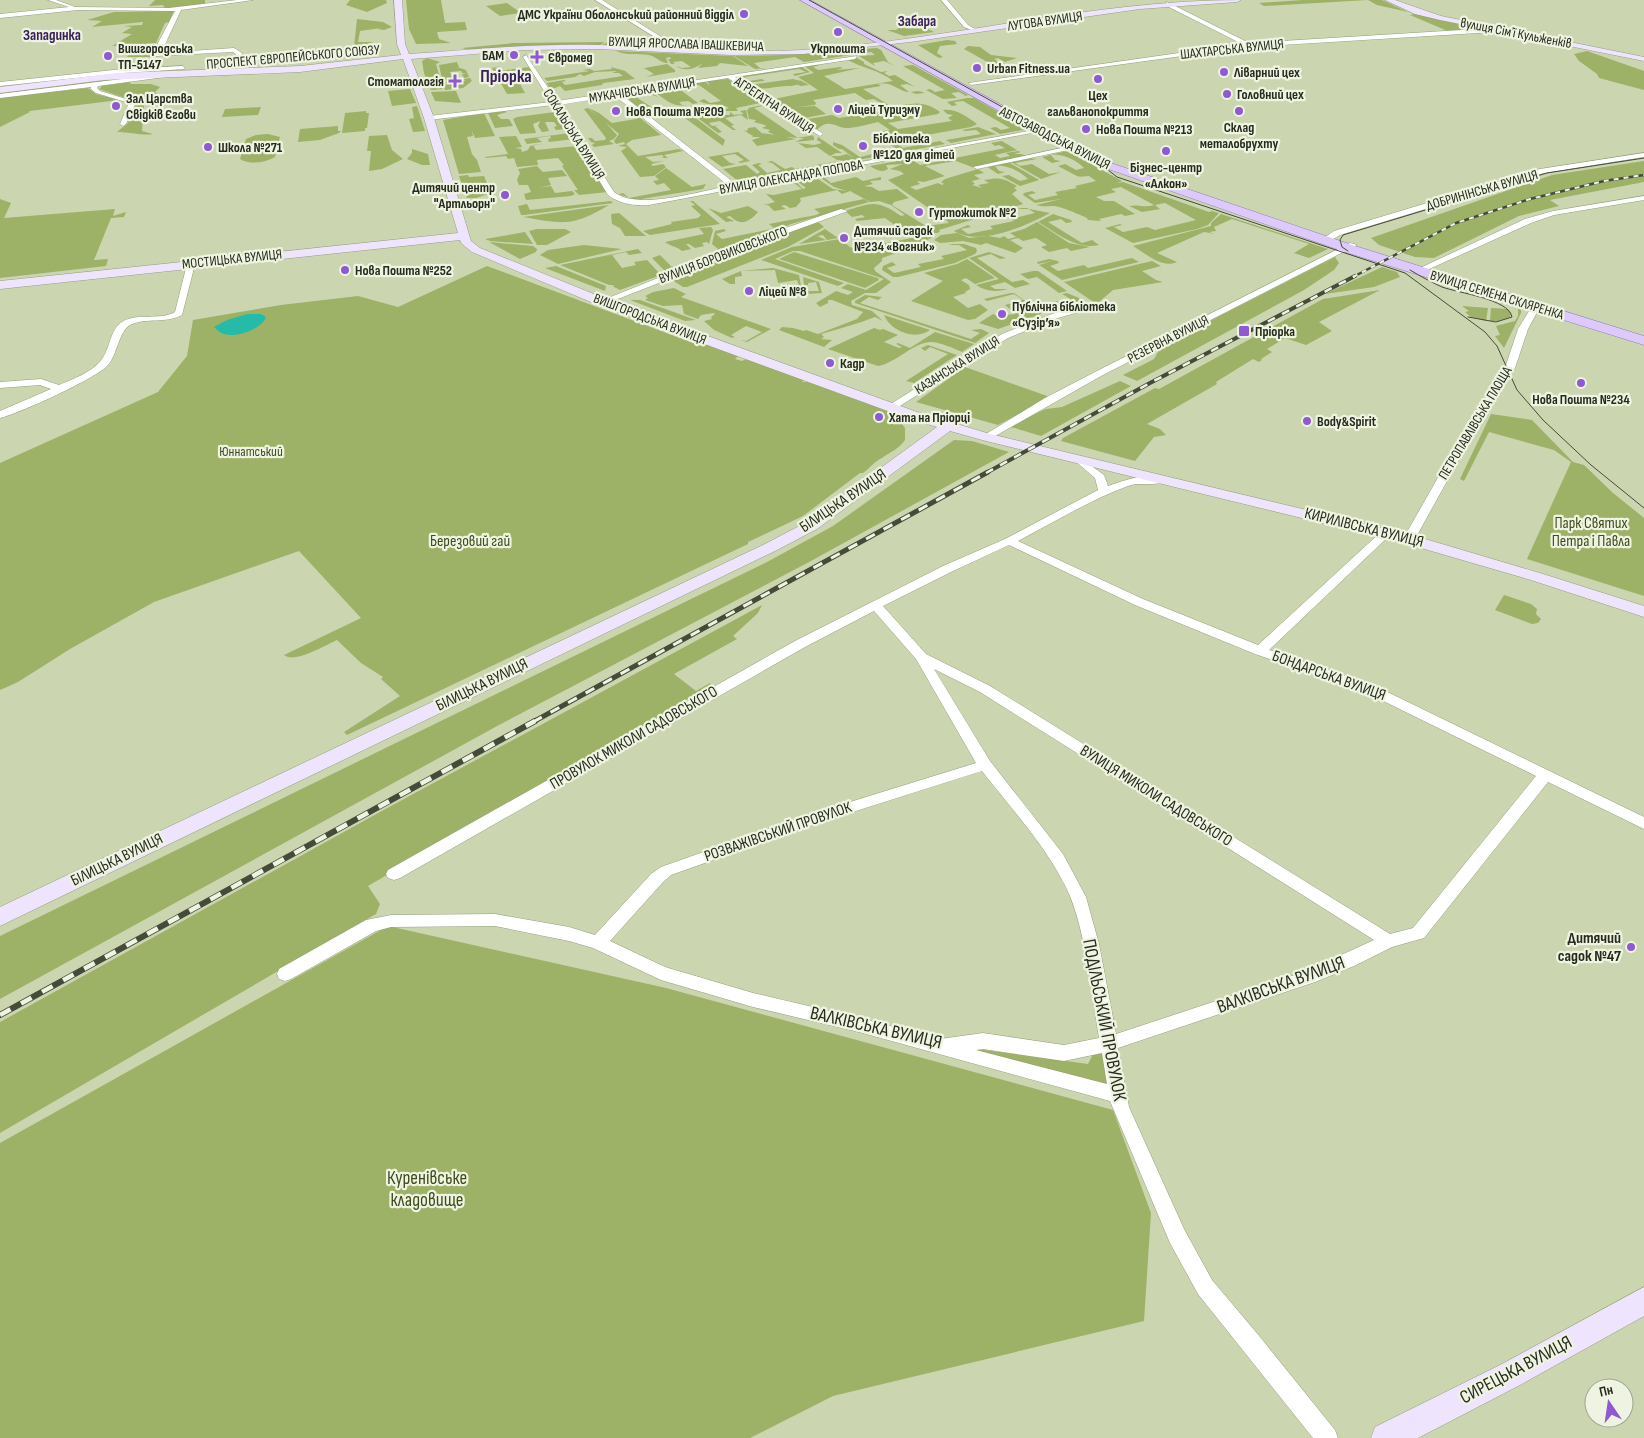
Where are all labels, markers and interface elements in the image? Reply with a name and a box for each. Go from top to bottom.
place label: ДМС України Оболонський районний відділ [518,6,734,23]
street label: ЛУГОВА ВУЛИЦЯ [1006,7,1083,35]
marker: ДМС України Оболонський районний відділ [738,8,750,20]
district label: Забара [898,12,936,31]
street label: вулиця Сімʼї Кульженків [1459,14,1573,52]
district label: Западинка [23,26,81,45]
marker: Укрпошта [832,26,844,38]
street label: ВУЛИЦЯ ЯРОСЛАВА ІВАШКЕВИЧА [608,33,765,55]
street label: ШАХТАРСЬКА ВУЛИЦЯ [1179,35,1285,63]
place label: Вишгородська ТП-5147 [118,40,193,73]
place label: Укрпошта [810,40,866,57]
street label: ПРОСПЕКТ ЄВРОПЕЙСЬКОГО СОЮЗУ [206,41,381,73]
place label: БАМ [482,47,504,64]
marker: БАМ [508,49,520,61]
place label: Євромед [548,49,593,66]
marker: Вишгородська ТП-5147 [102,50,114,62]
marker: Євромед [530,50,544,64]
place label: Urban Fitness.ua [987,60,1070,77]
marker: Urban Fitness.ua [971,62,983,74]
place label: Ліварний цех [1233,64,1300,81]
district label: Пріорка [480,66,532,87]
marker: Ліварний цех [1218,66,1230,78]
street label: АГРЕГАТНА ВУЛИЦЯ [730,72,817,137]
place label: Стоматологія [367,73,444,90]
street label: МУКАЧІВСЬКА ВУЛИЦЯ [588,73,696,107]
marker: Цех гальванопокриття [1092,73,1104,85]
marker: Стоматологія [448,74,462,88]
street label: СОКАЛЬСЬКА ВУЛИЦЯ [539,86,609,182]
place label: Головний цех [1237,86,1304,103]
place label: Цех гальванопокриття [1047,87,1149,120]
marker: Головний цех [1221,88,1233,100]
place label: Зал Царства Свідків Єгови [126,90,196,123]
marker: Зал Царства Свідків Єгови [110,100,122,112]
place label: Ліцей Туризму [847,101,920,118]
street label: АВТОЗАВОДСЬКА ВУЛИЦЯ [996,102,1113,173]
place label: Нова Пошта №209 [626,103,724,120]
marker: Ліцей Туризму [832,103,844,115]
marker: Нова Пошта №209 [610,105,622,117]
marker: Склад металобрухту [1233,105,1245,117]
place label: Склад металобрухту [1200,119,1278,152]
place label: Нова Пошта №213 [1096,121,1192,138]
marker: Нова Пошта №213 [1080,123,1092,135]
place label: Бібліотека №120 для дітей [873,130,955,163]
place label: Школа №271 [218,139,283,156]
marker: Бібліотека №120 для дітей [857,140,869,152]
marker: Школа №271 [202,141,214,153]
marker: Бізнес-центр «Алкон» [1160,145,1172,157]
street label: ВУЛИЦЯ ОЛЕКСАНДРА ПОПОВА [718,156,865,198]
place label: Бізнес-центр «Алкон» [1130,159,1202,192]
street label: ДОБРИНІНСЬКА ВУЛИЦЯ [1424,166,1540,214]
place label: Дитячий центр "Артльорн" [412,179,495,212]
marker: Дитячий центр "Артльорн" [499,189,511,201]
place label: Гуртожиток №2 [929,204,1016,221]
marker: Гуртожиток №2 [913,206,925,218]
place label: Дитячий садок №234 «Вогник» [854,222,935,255]
street label: ВУЛИЦЯ БОРОВИКОВСЬКОГО [656,223,790,287]
marker: Дитячий садок №234 «Вогник» [838,232,850,244]
street label: МОСТИЦЬКА ВУЛИЦЯ [181,245,283,273]
place label: Нова Пошта №252 [355,262,452,279]
marker: Нова Пошта №252 [339,264,351,276]
street label: ВУЛИЦЯ СЕМЕНА СКЛЯРЕНКА [1428,267,1567,324]
place label: Ліцей №8 [758,283,807,300]
marker: Ліцей №8 [743,285,755,297]
street label: ВИШГОРОДСЬКА ВУЛИЦЯ [591,290,709,348]
place label: Публічна бібліотека «Сузір’я» [1012,298,1116,331]
marker: Публічна бібліотека «Сузір’я» [996,308,1008,320]
street label: РЕЗЕРВНА ВУЛИЦЯ [1125,311,1211,367]
place label: Пріорка [1255,323,1295,340]
marker: Пріорка [1237,324,1251,338]
street label: КАЗАНСЬКА ВУЛИЦЯ [911,332,1003,398]
place label: Кадр [840,355,865,372]
marker: Кадр [824,357,836,369]
street label: ПЕТРОПАВЛІВСЬКА ПЛОЩА [1435,363,1516,483]
marker: Нова Пошта №234 [1575,377,1587,389]
place label: Нова Пошта №234 [1532,391,1630,408]
place label: Хата на Пріорці [888,409,970,426]
marker: Хата на Пріорці [873,411,885,423]
place label: Body&Spirit [1317,413,1377,430]
marker: Body&Spirit [1301,415,1313,427]
park label: Юннатський [219,443,283,460]
street label: БІЛИЦЬКА ВУЛИЦЯ [796,465,890,537]
street label: КИРИЛІВСЬКА ВУЛИЦЯ [1302,504,1426,552]
park label: Парк Святих Петра і Павла [1552,514,1630,551]
park label: Березовий гай [430,532,510,551]
street label: БОНДАРСЬКА ВУЛИЦЯ [1270,647,1388,705]
street label: БІЛИЦЬКА ВУЛИЦЯ [433,654,531,716]
street label: ПРОВУЛОК МИКОЛИ САДОВСЬКОГО [547,682,721,794]
street label: ВУЛИЦЯ МИКОЛИ САДОВСЬКОГО [1076,741,1236,851]
street label: РОЗВАЖІВСЬКИЙ ПРОВУЛОК [702,798,855,866]
street label: БІЛИЦЬКА ВУЛИЦЯ [68,829,166,891]
place label: Дитячий садок №47 [1558,929,1621,966]
street label: ПОДІЛЬСЬКИЙ ПРОВУЛОК [1077,937,1131,1103]
marker: Дитячий садок №47 [1625,941,1637,953]
street label: ВАЛКІВСЬКА ВУЛИЦЯ [1214,951,1348,1019]
street label: ВАЛКІВСЬКА ВУЛИЦЯ [808,1002,944,1054]
park label: Куренівське кладовище [387,1167,467,1212]
street label: СИРЕЦЬКА ВУЛИЦЯ [1456,1331,1576,1409]
north arrow [1584,1378,1634,1428]
text: Пн [1598,1381,1615,1401]

